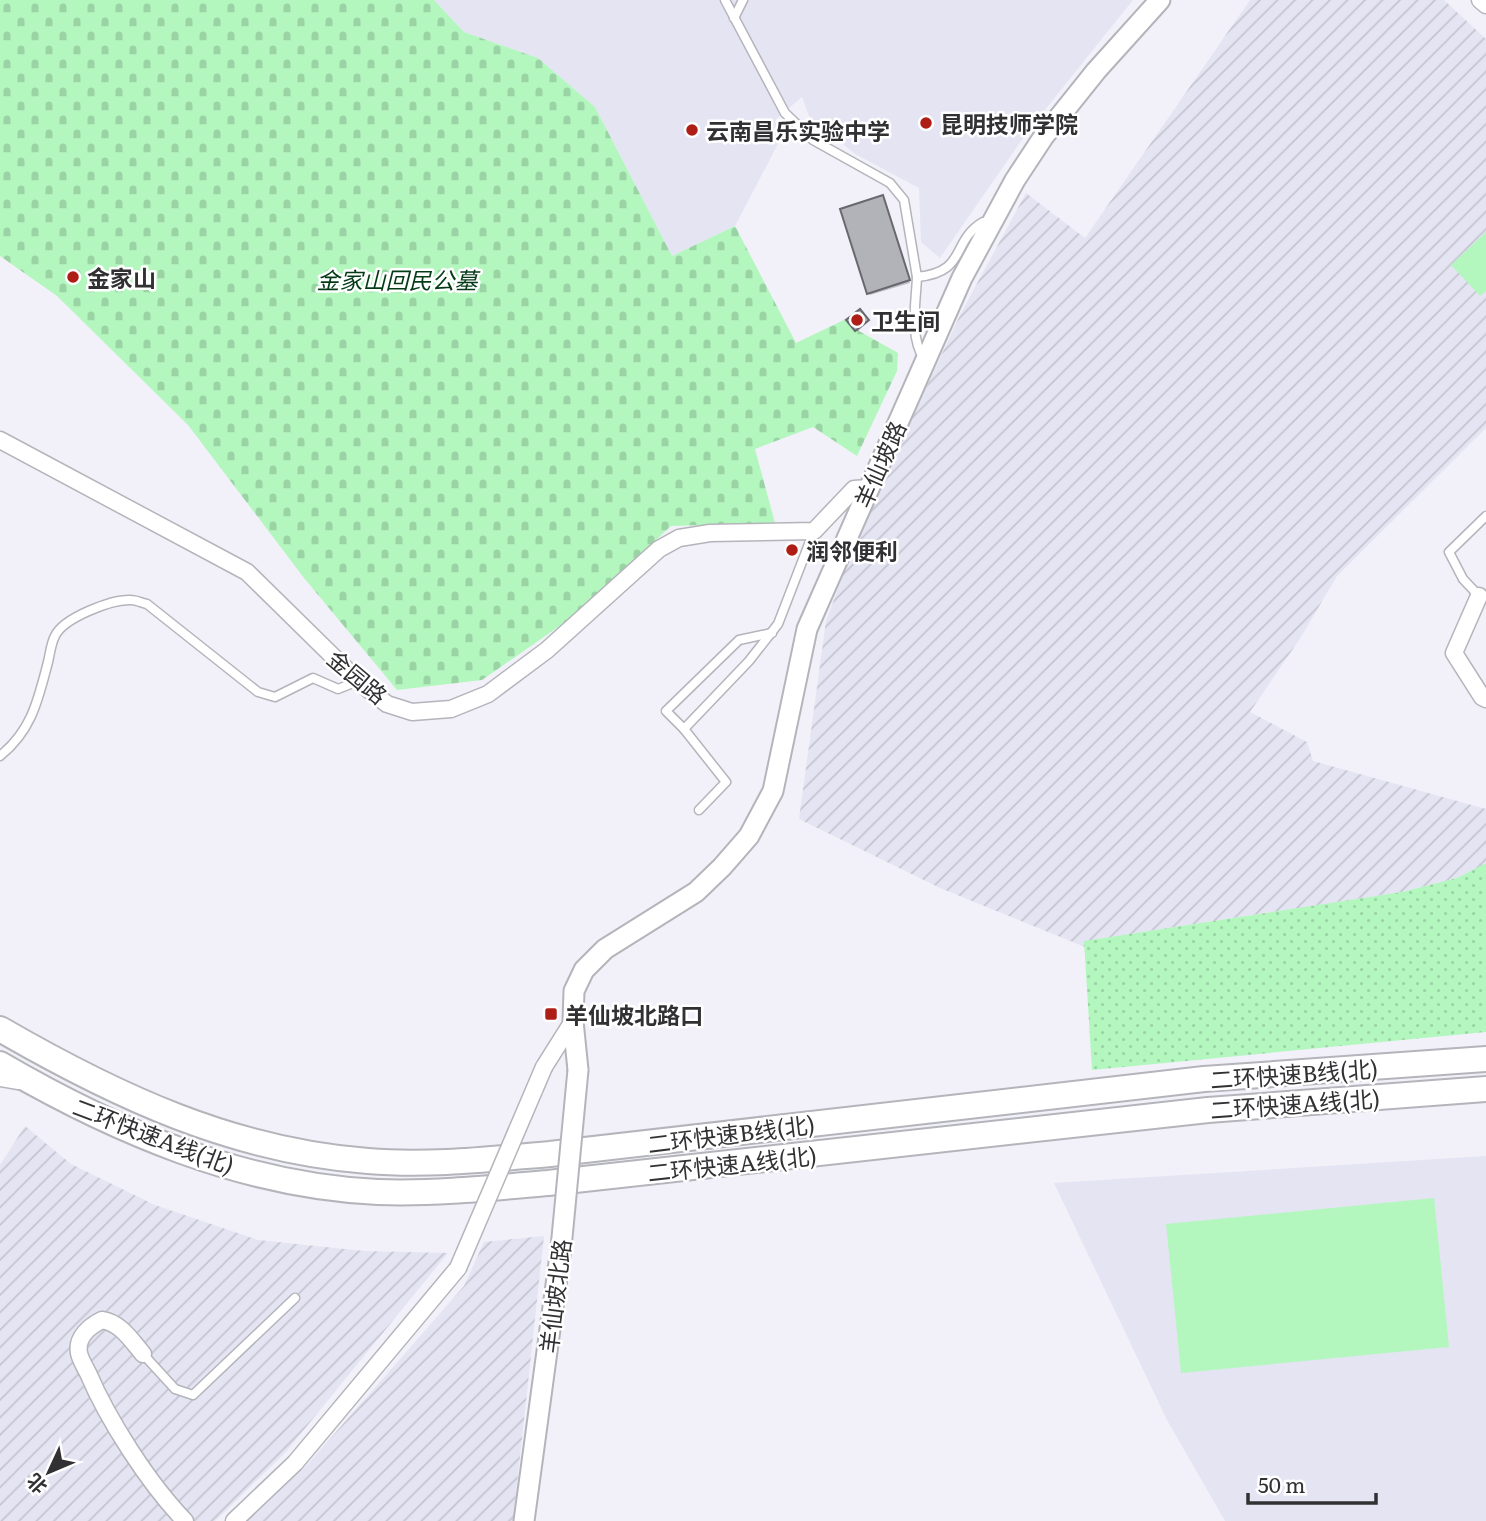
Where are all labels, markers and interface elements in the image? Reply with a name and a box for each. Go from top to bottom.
place label: 昆明技师学院 [940,106,1078,140]
place label: 云南昌乐实验中学 [706,113,890,147]
marker: 昆明技师学院 [918,115,934,131]
marker: 云南昌乐实验中学 [684,122,700,138]
place label: 金家山 [87,260,156,294]
park label: 金家山回民公墓 [317,262,481,296]
marker: 金家山 [65,269,81,285]
place label: 卫生间 [871,303,940,337]
marker: 卫生间 [849,312,865,328]
street label: 羊仙坡路 [845,415,913,513]
place label: 润邻便利 [806,533,898,567]
marker: 润邻便利 [784,542,800,558]
street label: 金园路 [321,641,395,711]
place label: 羊仙坡北路口 [565,997,703,1031]
marker: 羊仙坡北路口 [543,1006,559,1022]
street label: 二环快速B线(北) [1209,1050,1379,1096]
street label: 二环快速A线(北) [1209,1080,1381,1126]
street label: 二环快速A线(北) [68,1089,240,1181]
street label: 二环快速B线(北) [645,1106,817,1160]
street label: 二环快速A线(北) [646,1137,818,1189]
street label: 羊仙坡北路 [530,1237,578,1355]
north arrow [14,1437,84,1507]
scale bar [1248,1462,1376,1506]
text: 北 [19,1468,53,1501]
text: 50 m [1258,1468,1305,1499]

